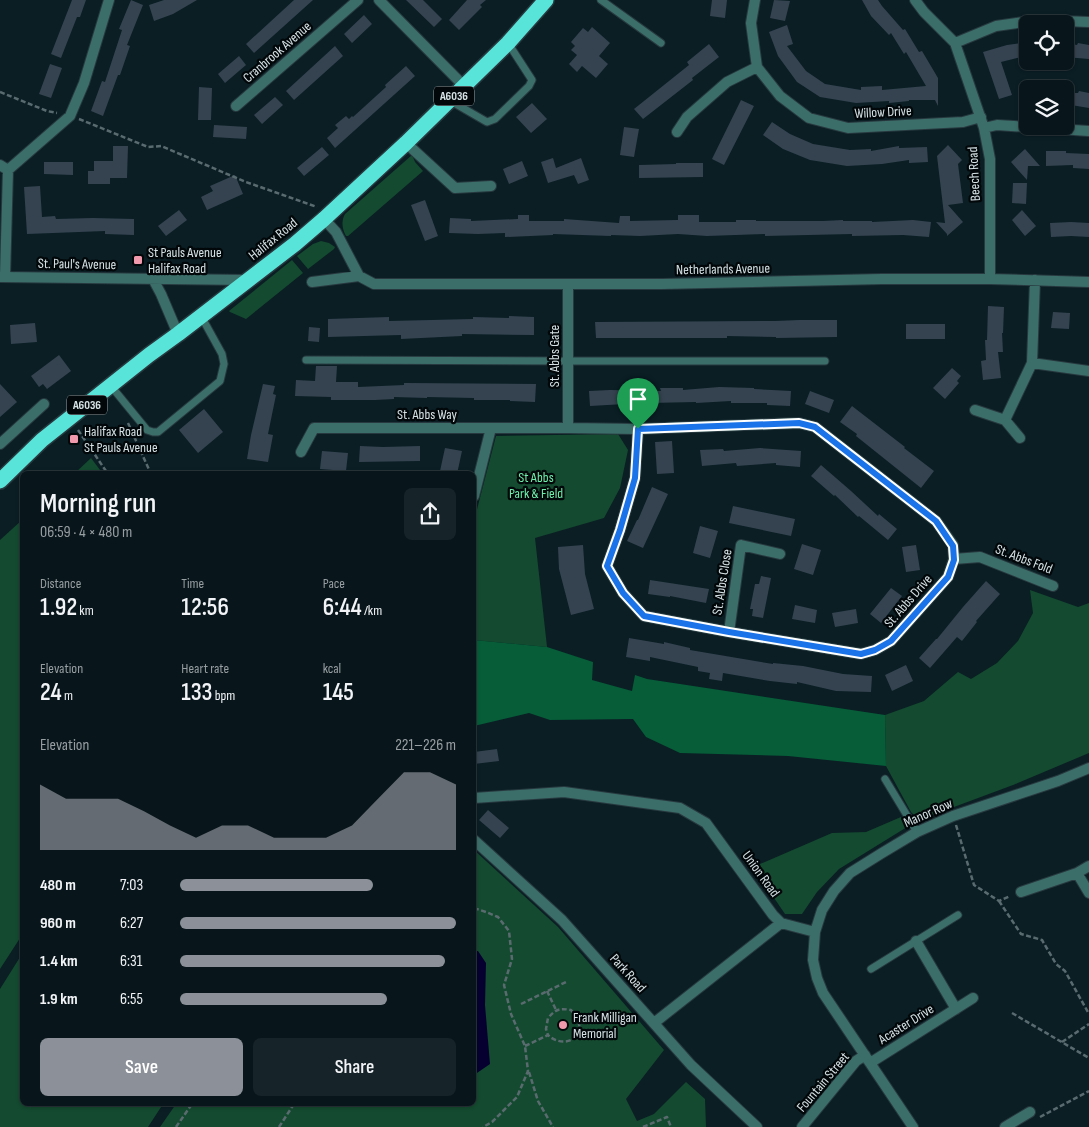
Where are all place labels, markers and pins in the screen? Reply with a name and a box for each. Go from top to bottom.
place label: St Pauls Avenue Halifax Road [148,244,222,277]
marker: St Pauls Avenue Halifax Road [132,254,144,266]
pin [617,378,659,429]
place label: Halifax Road St Pauls Avenue [84,423,158,456]
marker: Halifax Road St Pauls Avenue [68,433,80,445]
place label: Frank Milligan Memorial [573,1009,637,1042]
marker: Frank Milligan Memorial [557,1019,569,1031]

